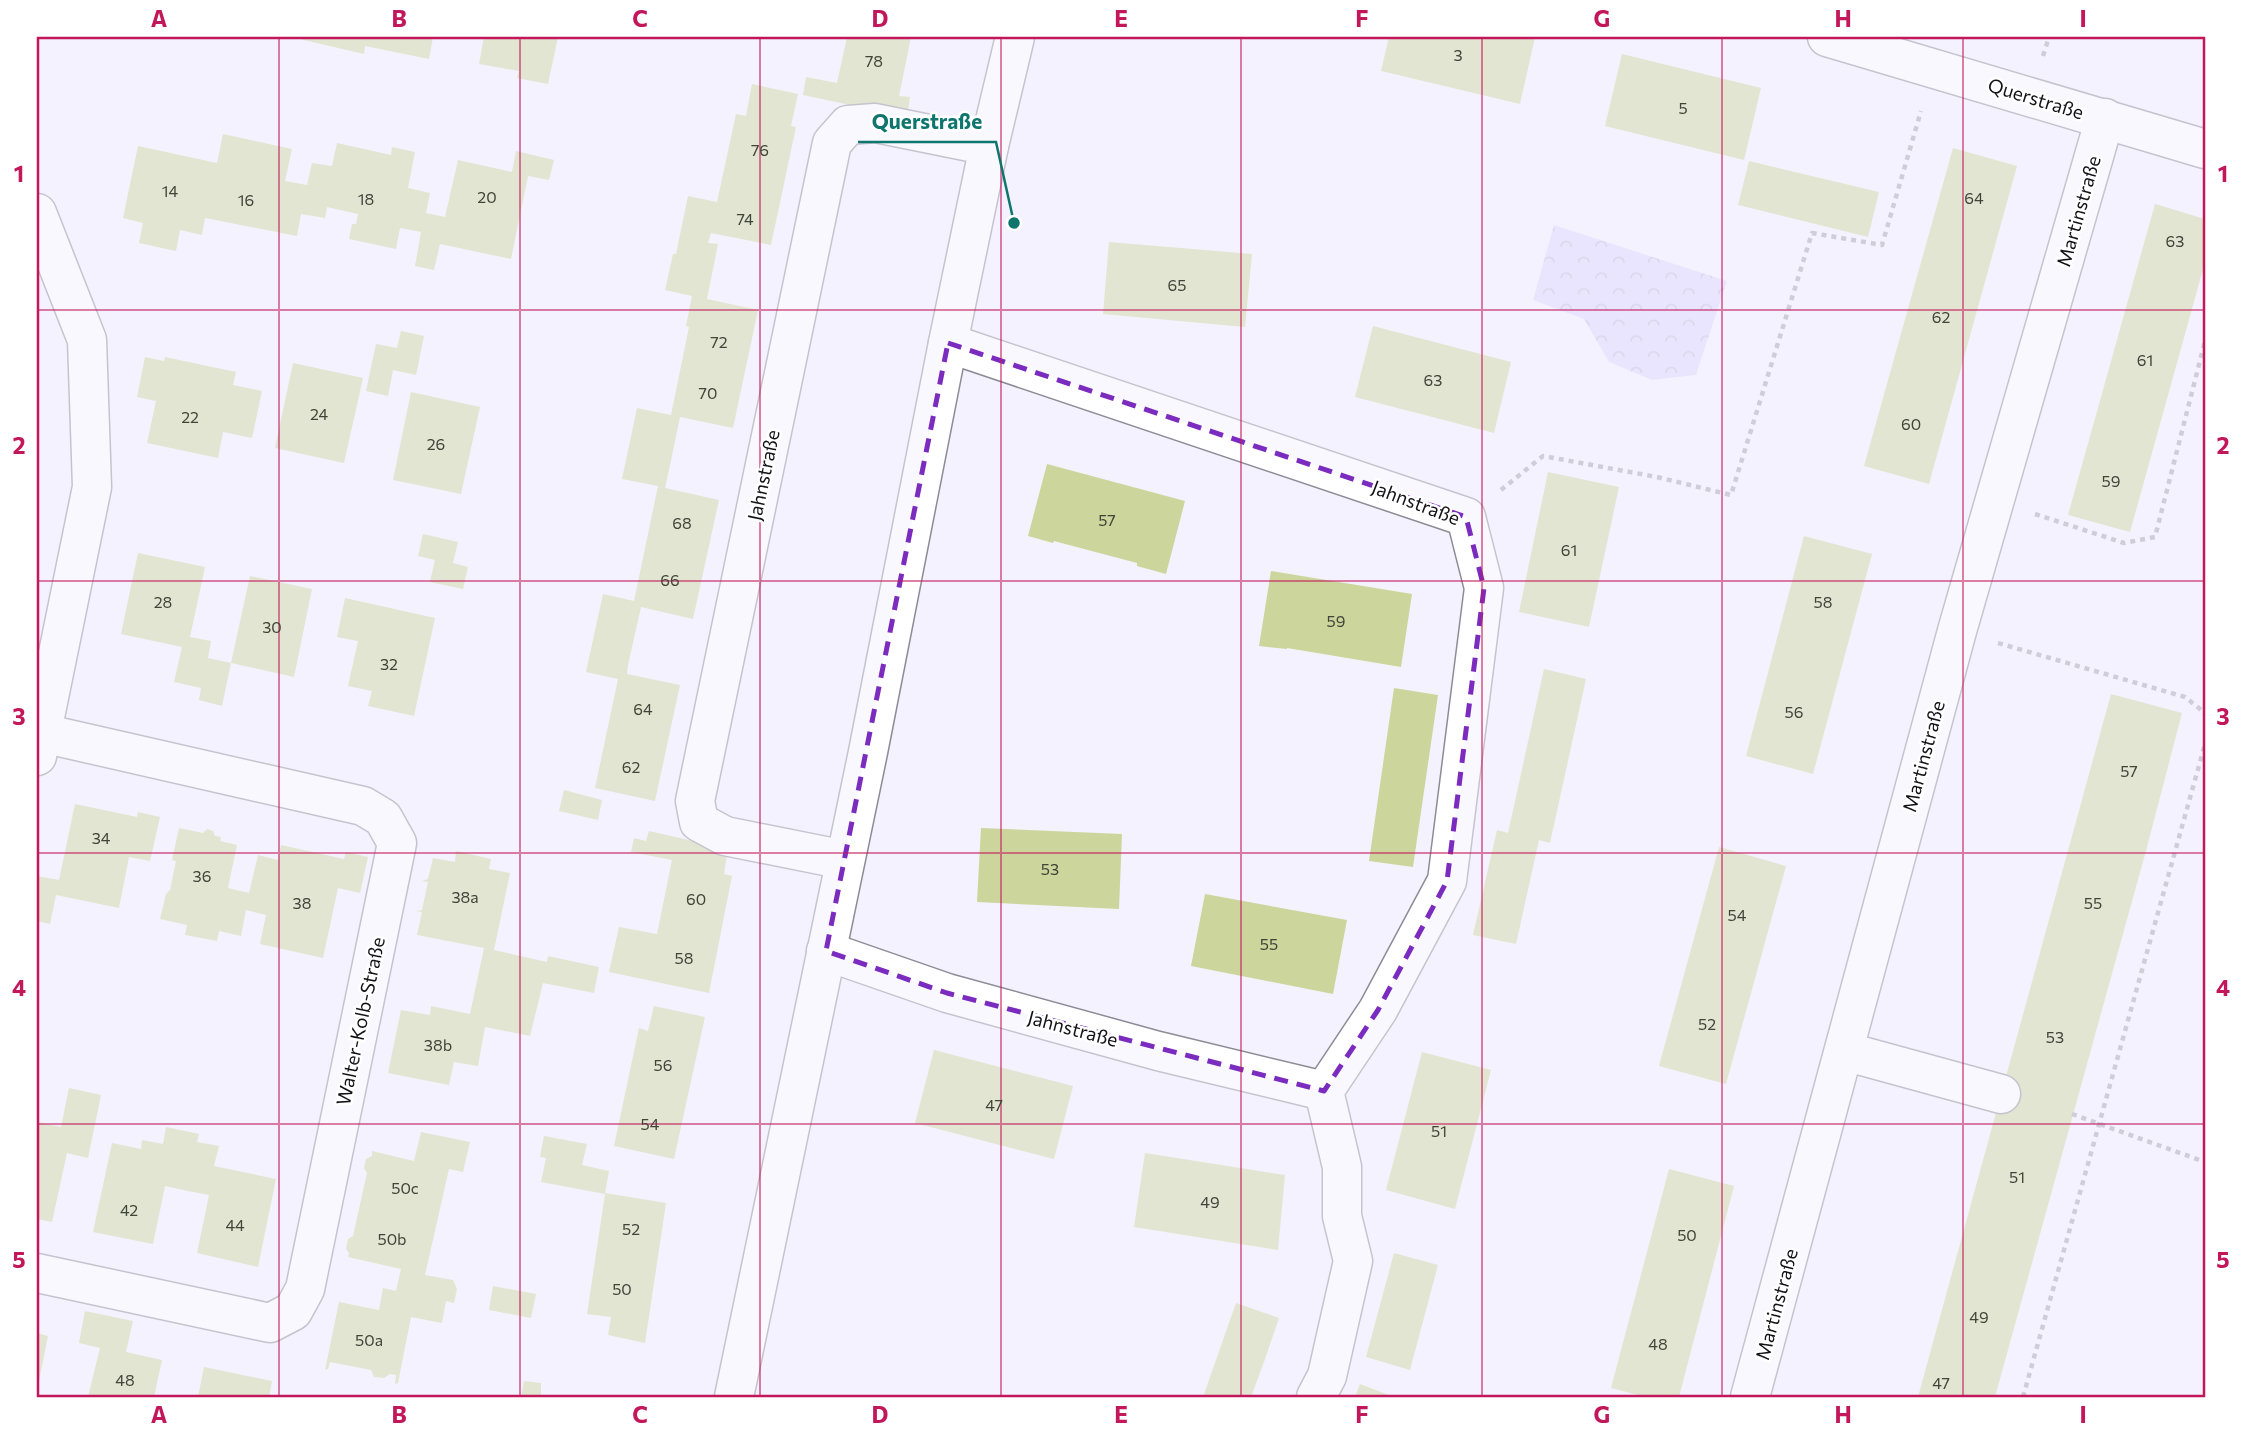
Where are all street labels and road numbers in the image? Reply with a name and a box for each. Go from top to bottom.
street label: Querstraße [1985,73,2087,123]
street label: Martinstraße [2051,153,2105,269]
street label: Jahnstraße [742,427,784,523]
street label: Jahnstraße [1369,475,1463,529]
street label: Martinstraße [1897,698,1949,814]
street label: Walter-Kolb-Straße [331,935,389,1107]
street label: Jahnstraße [1025,1005,1121,1051]
street label: Martinstraße [1750,1246,1802,1362]

